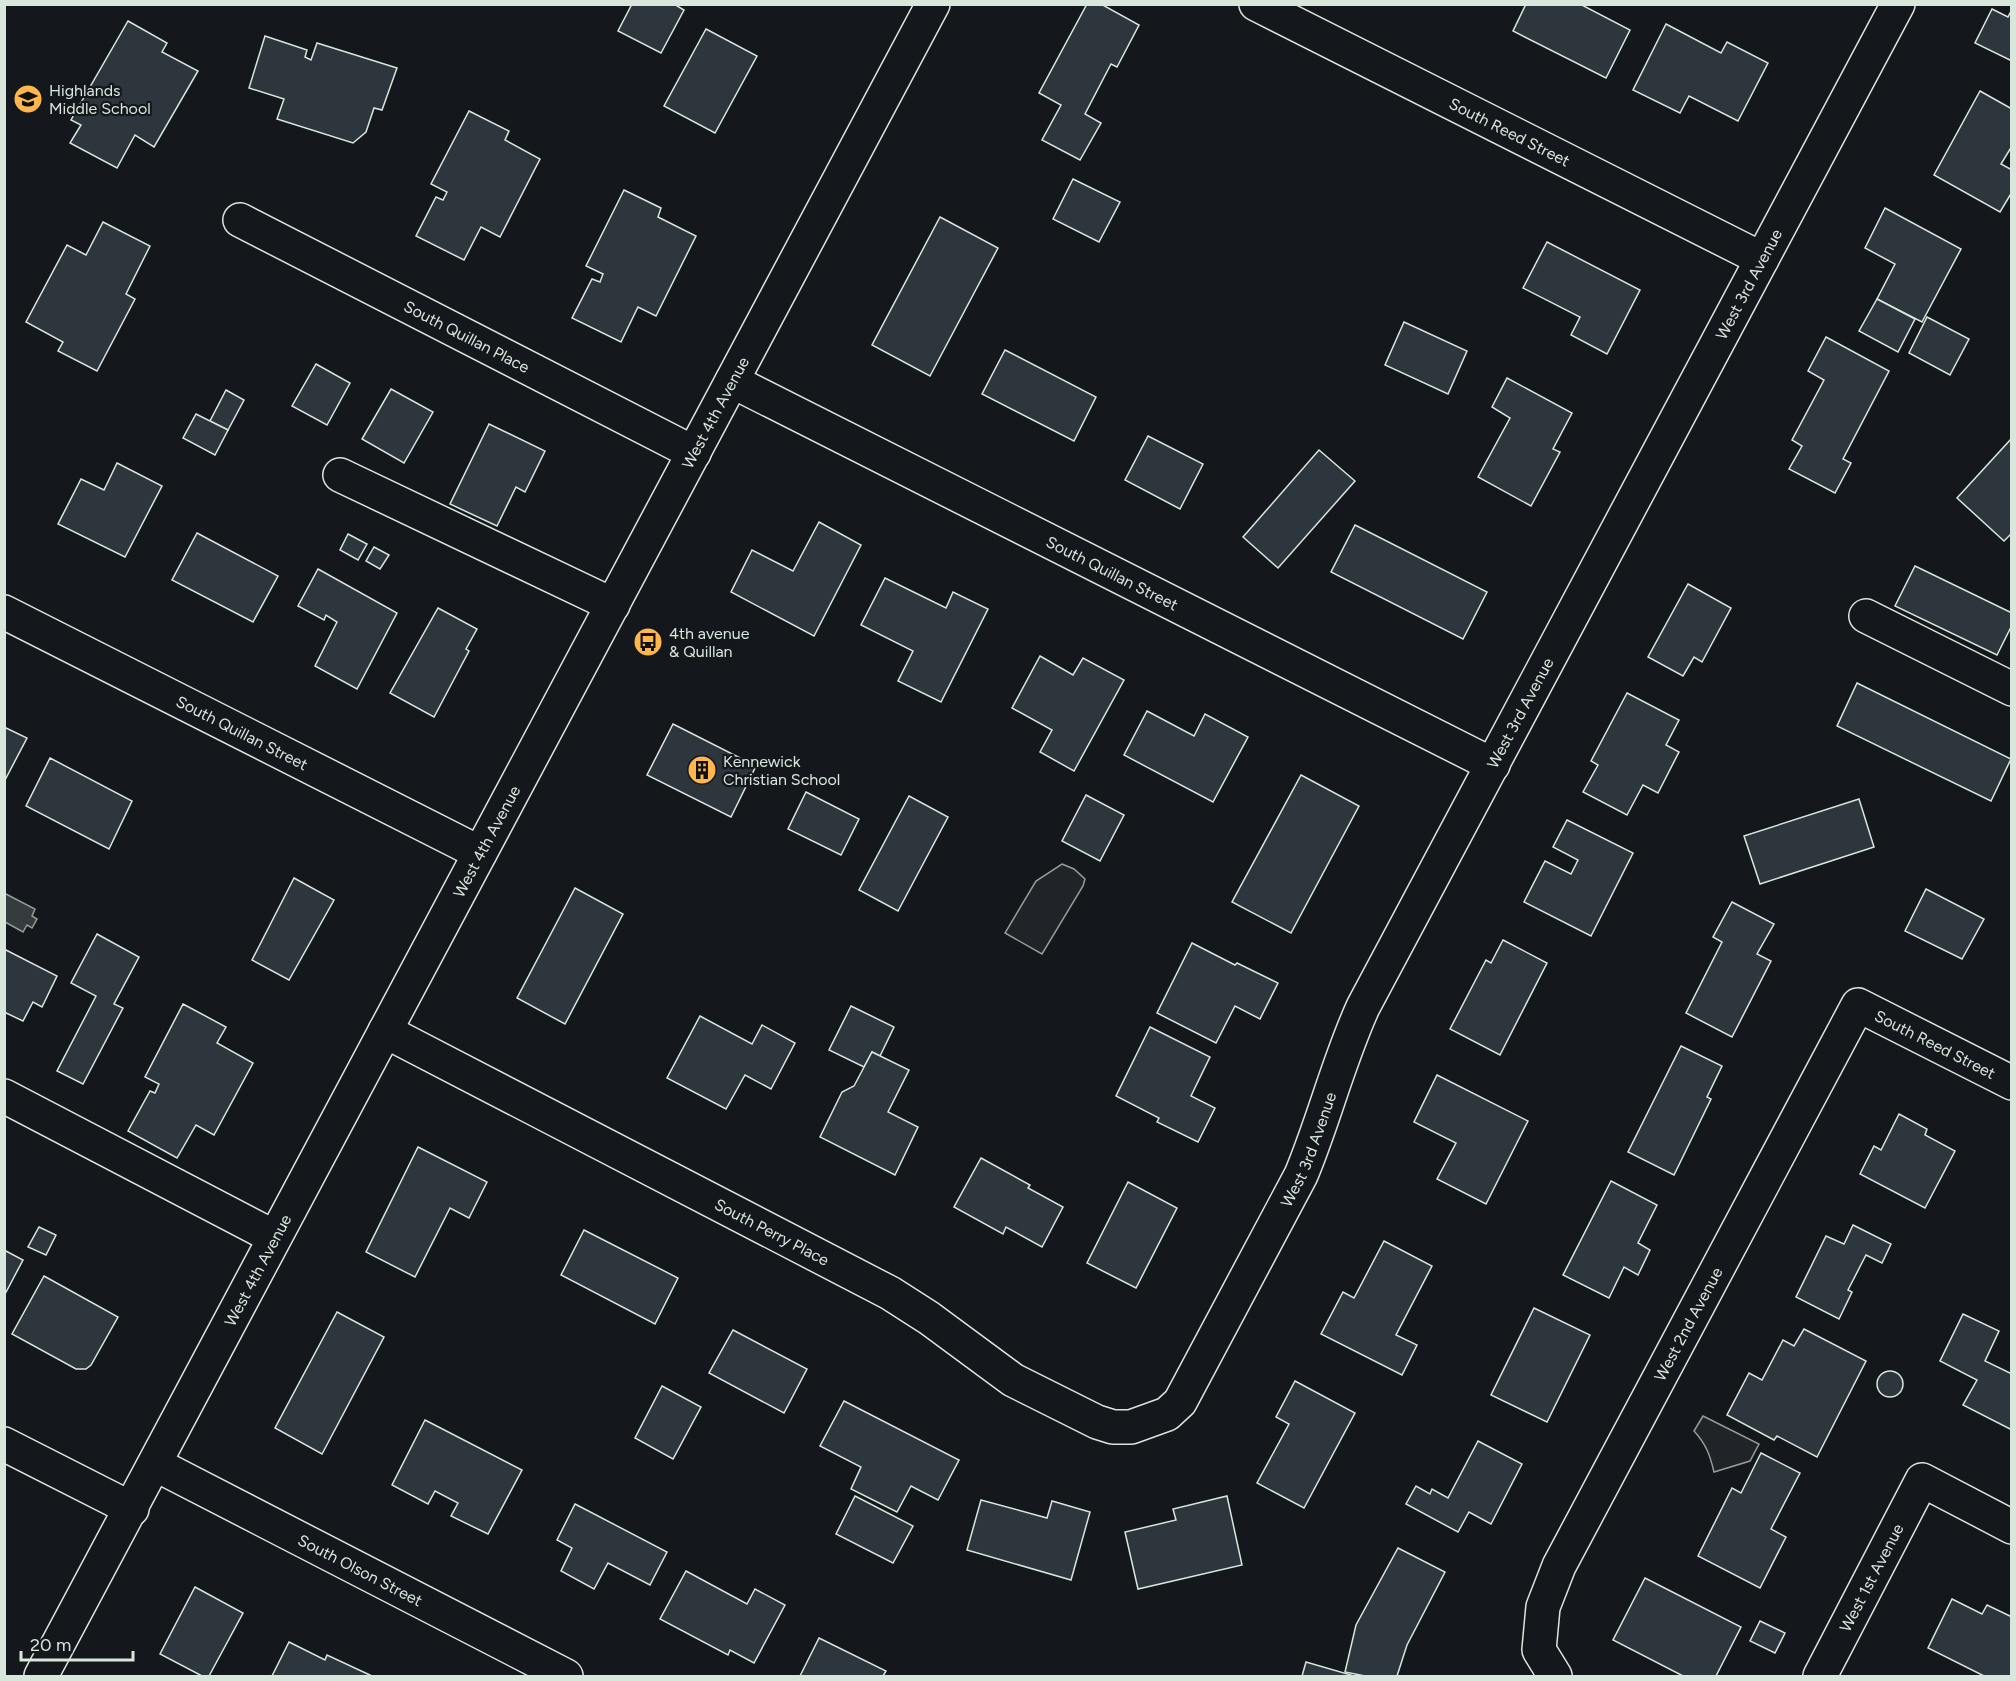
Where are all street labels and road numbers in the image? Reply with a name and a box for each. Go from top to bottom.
street label: South Reed Street [1446,93,1573,170]
street label: West 3rd Avenue [1711,225,1786,343]
street label: South Quillan Place [401,296,533,377]
street label: West 4th Avenue [677,353,753,472]
street label: South Quillan Street [1043,532,1181,614]
street label: West 3rd Avenue [1483,654,1557,771]
street label: South Quillan Street [173,691,311,774]
street label: West 4th Avenue [449,782,524,901]
street label: South Reed Street [1872,1006,1999,1083]
street label: West 3rd Avenue [1276,1089,1340,1210]
street label: South Perry Place [712,1194,833,1269]
street label: West 4th Avenue [220,1211,295,1329]
street label: West 2nd Avenue [1650,1264,1726,1384]
street label: West 1st Avenue [1835,1520,1907,1635]
street label: South Olson Street [295,1530,426,1610]

